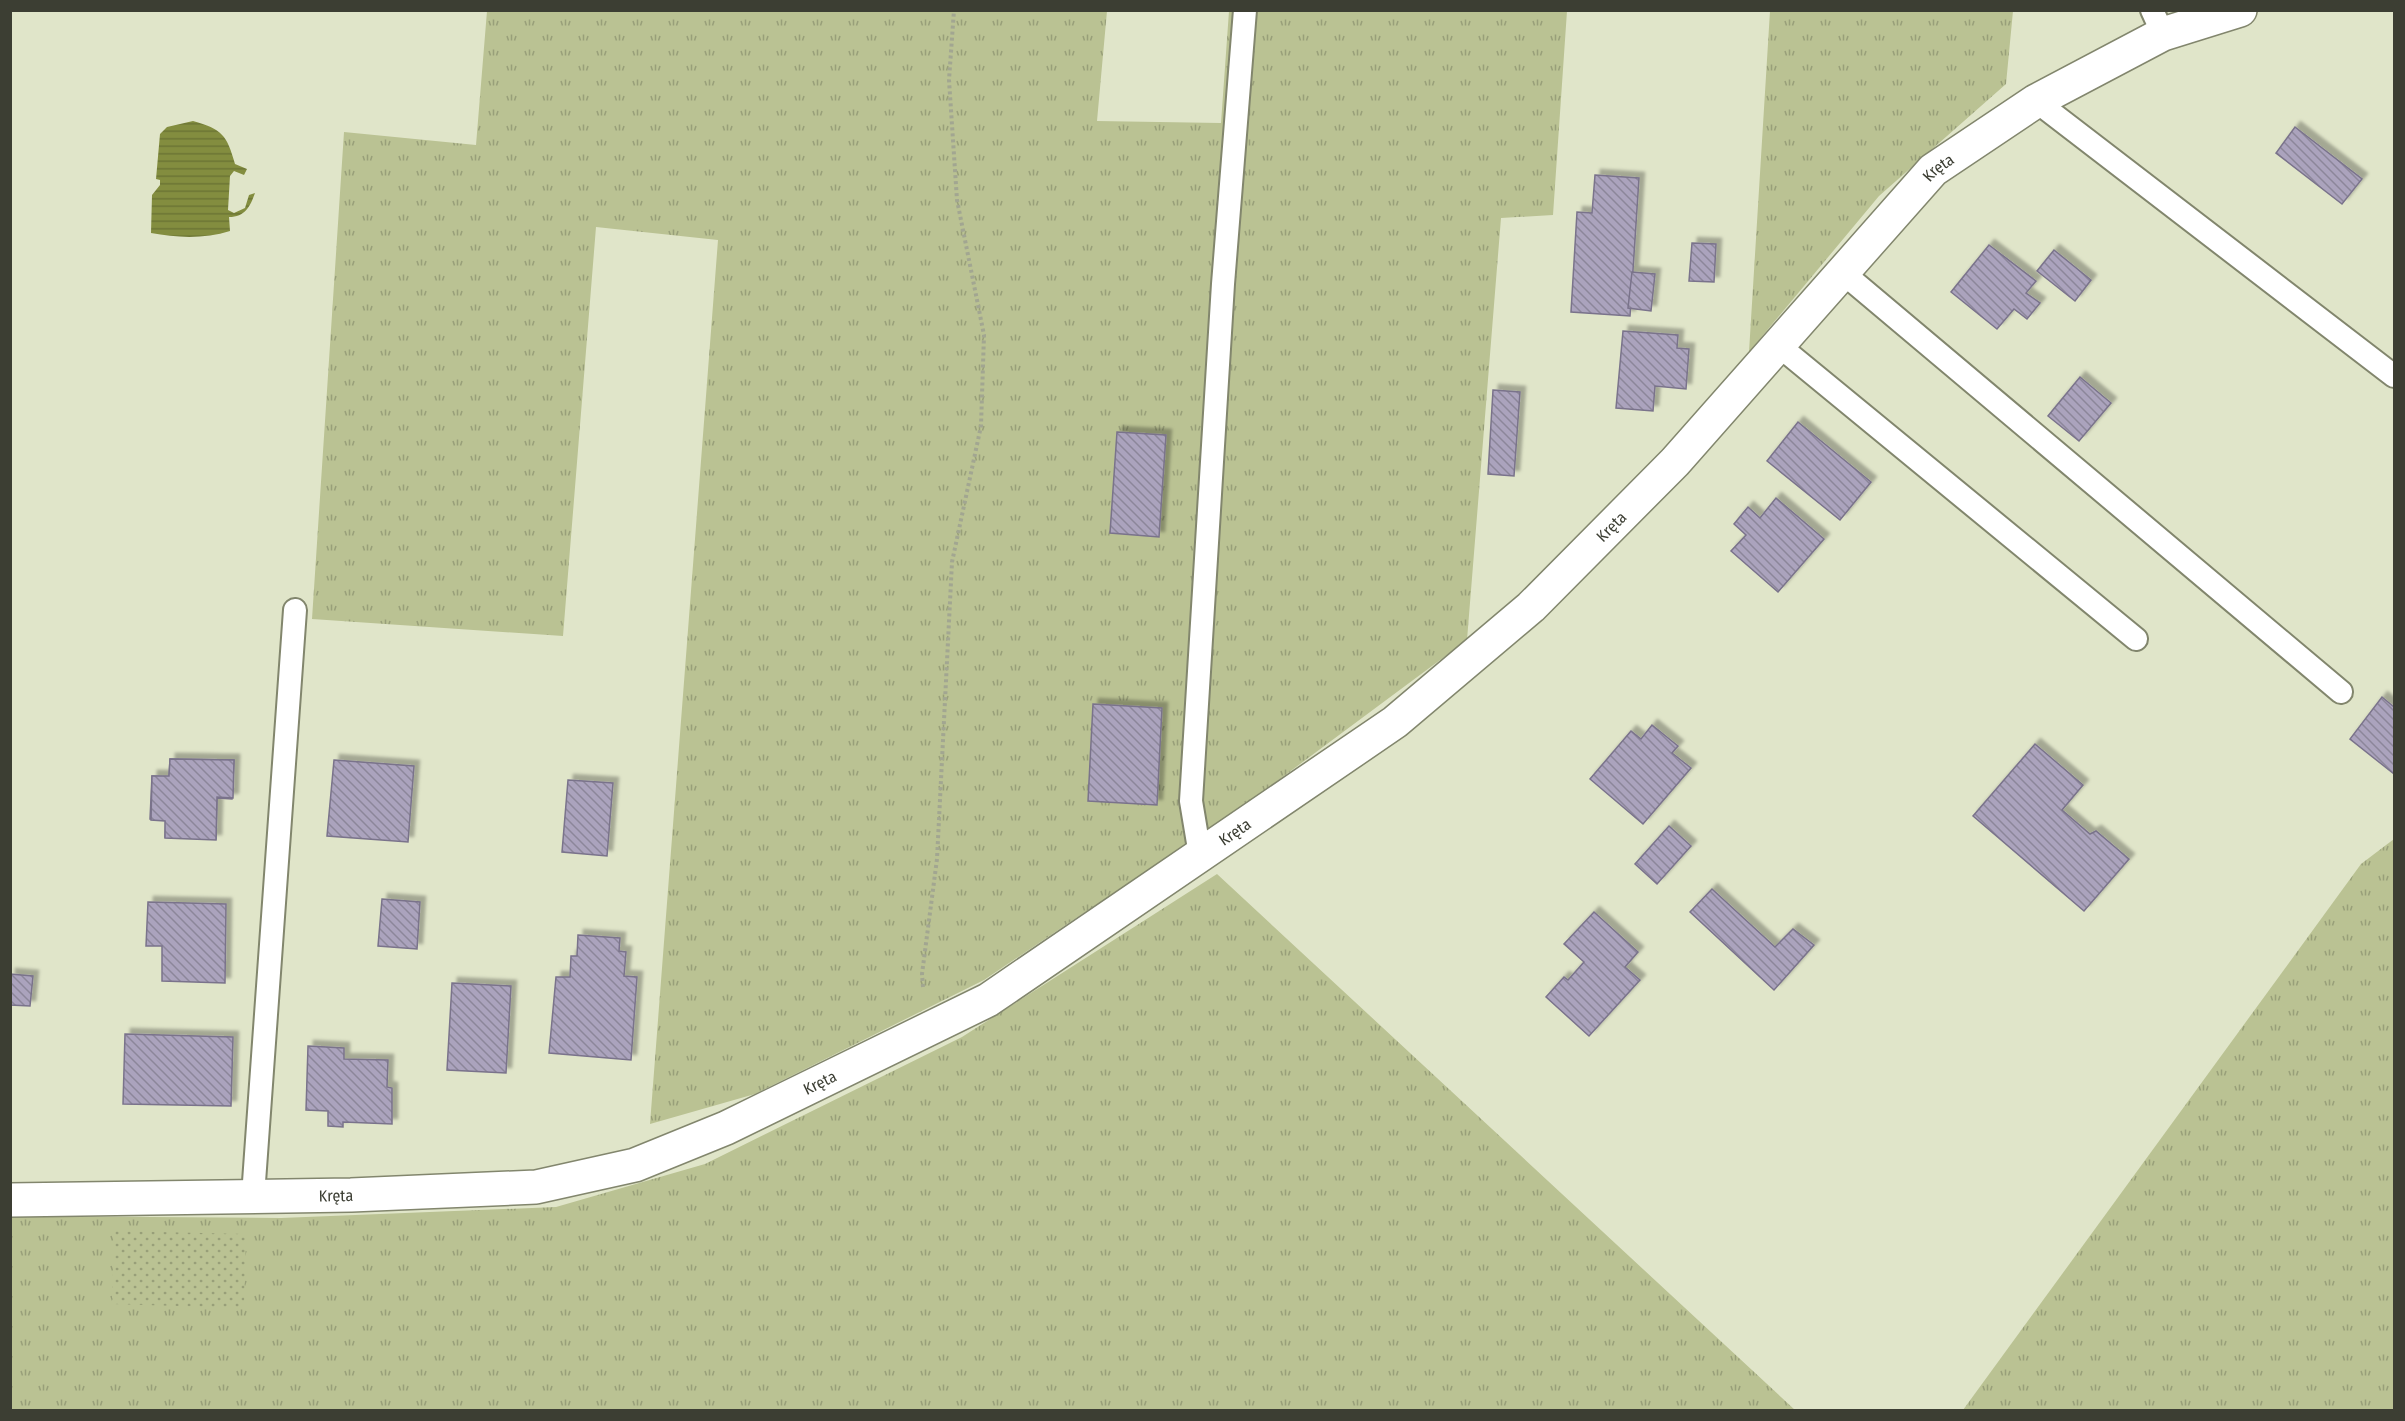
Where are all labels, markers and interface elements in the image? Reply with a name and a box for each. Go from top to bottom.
street label: Kręta [1919,150,1958,185]
street label: Kręta [1592,508,1630,546]
street label: Kręta [1215,814,1255,850]
street label: Kręta [800,1067,840,1099]
street label: Kręta [319,1186,354,1205]

